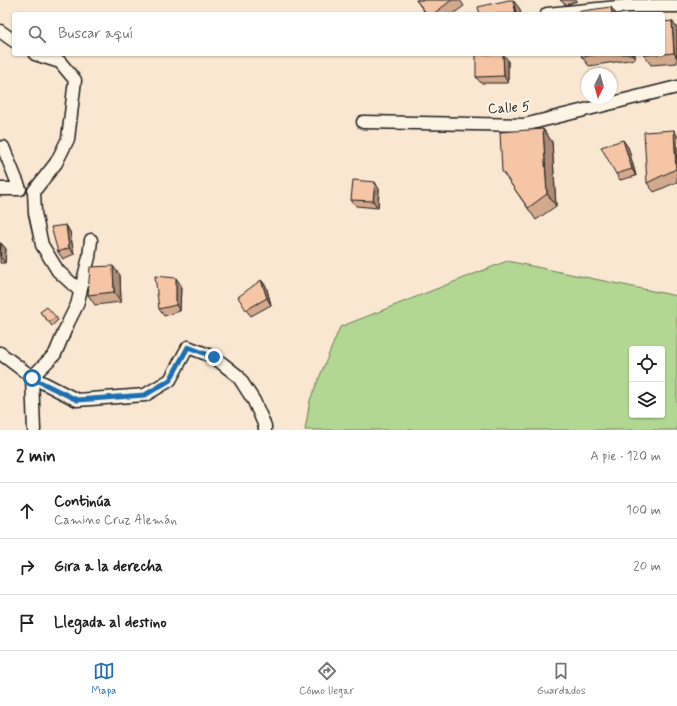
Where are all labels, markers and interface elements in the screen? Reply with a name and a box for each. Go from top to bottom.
search box [12,12,665,56]
icon: search [26,23,48,45]
text: Buscar aquí [58,24,133,44]
north arrow [581,68,617,104]
street label: Calle 5 [487,98,531,118]
map controls [629,346,665,418]
button: locate [629,346,665,382]
route end [205,348,223,366]
route start [23,369,41,387]
button: layers [629,382,665,418]
text: 2 min [16,445,56,467]
text: A pie · 120 m [590,448,661,465]
text: Continúa [54,492,111,512]
icon: ahead [16,500,38,522]
text: 100 m [626,502,661,519]
text: Camino Cruz Alemán [54,512,177,529]
icon: right [16,556,38,578]
text: Gira a la derecha [54,557,163,577]
text: 20 m [633,558,661,575]
icon: arrive [16,612,38,634]
text: Llegada al destino [54,613,167,633]
tab: Mapa [91,660,116,698]
tab: Cómo llegar [299,660,354,698]
tab: Guardados [537,660,586,698]

